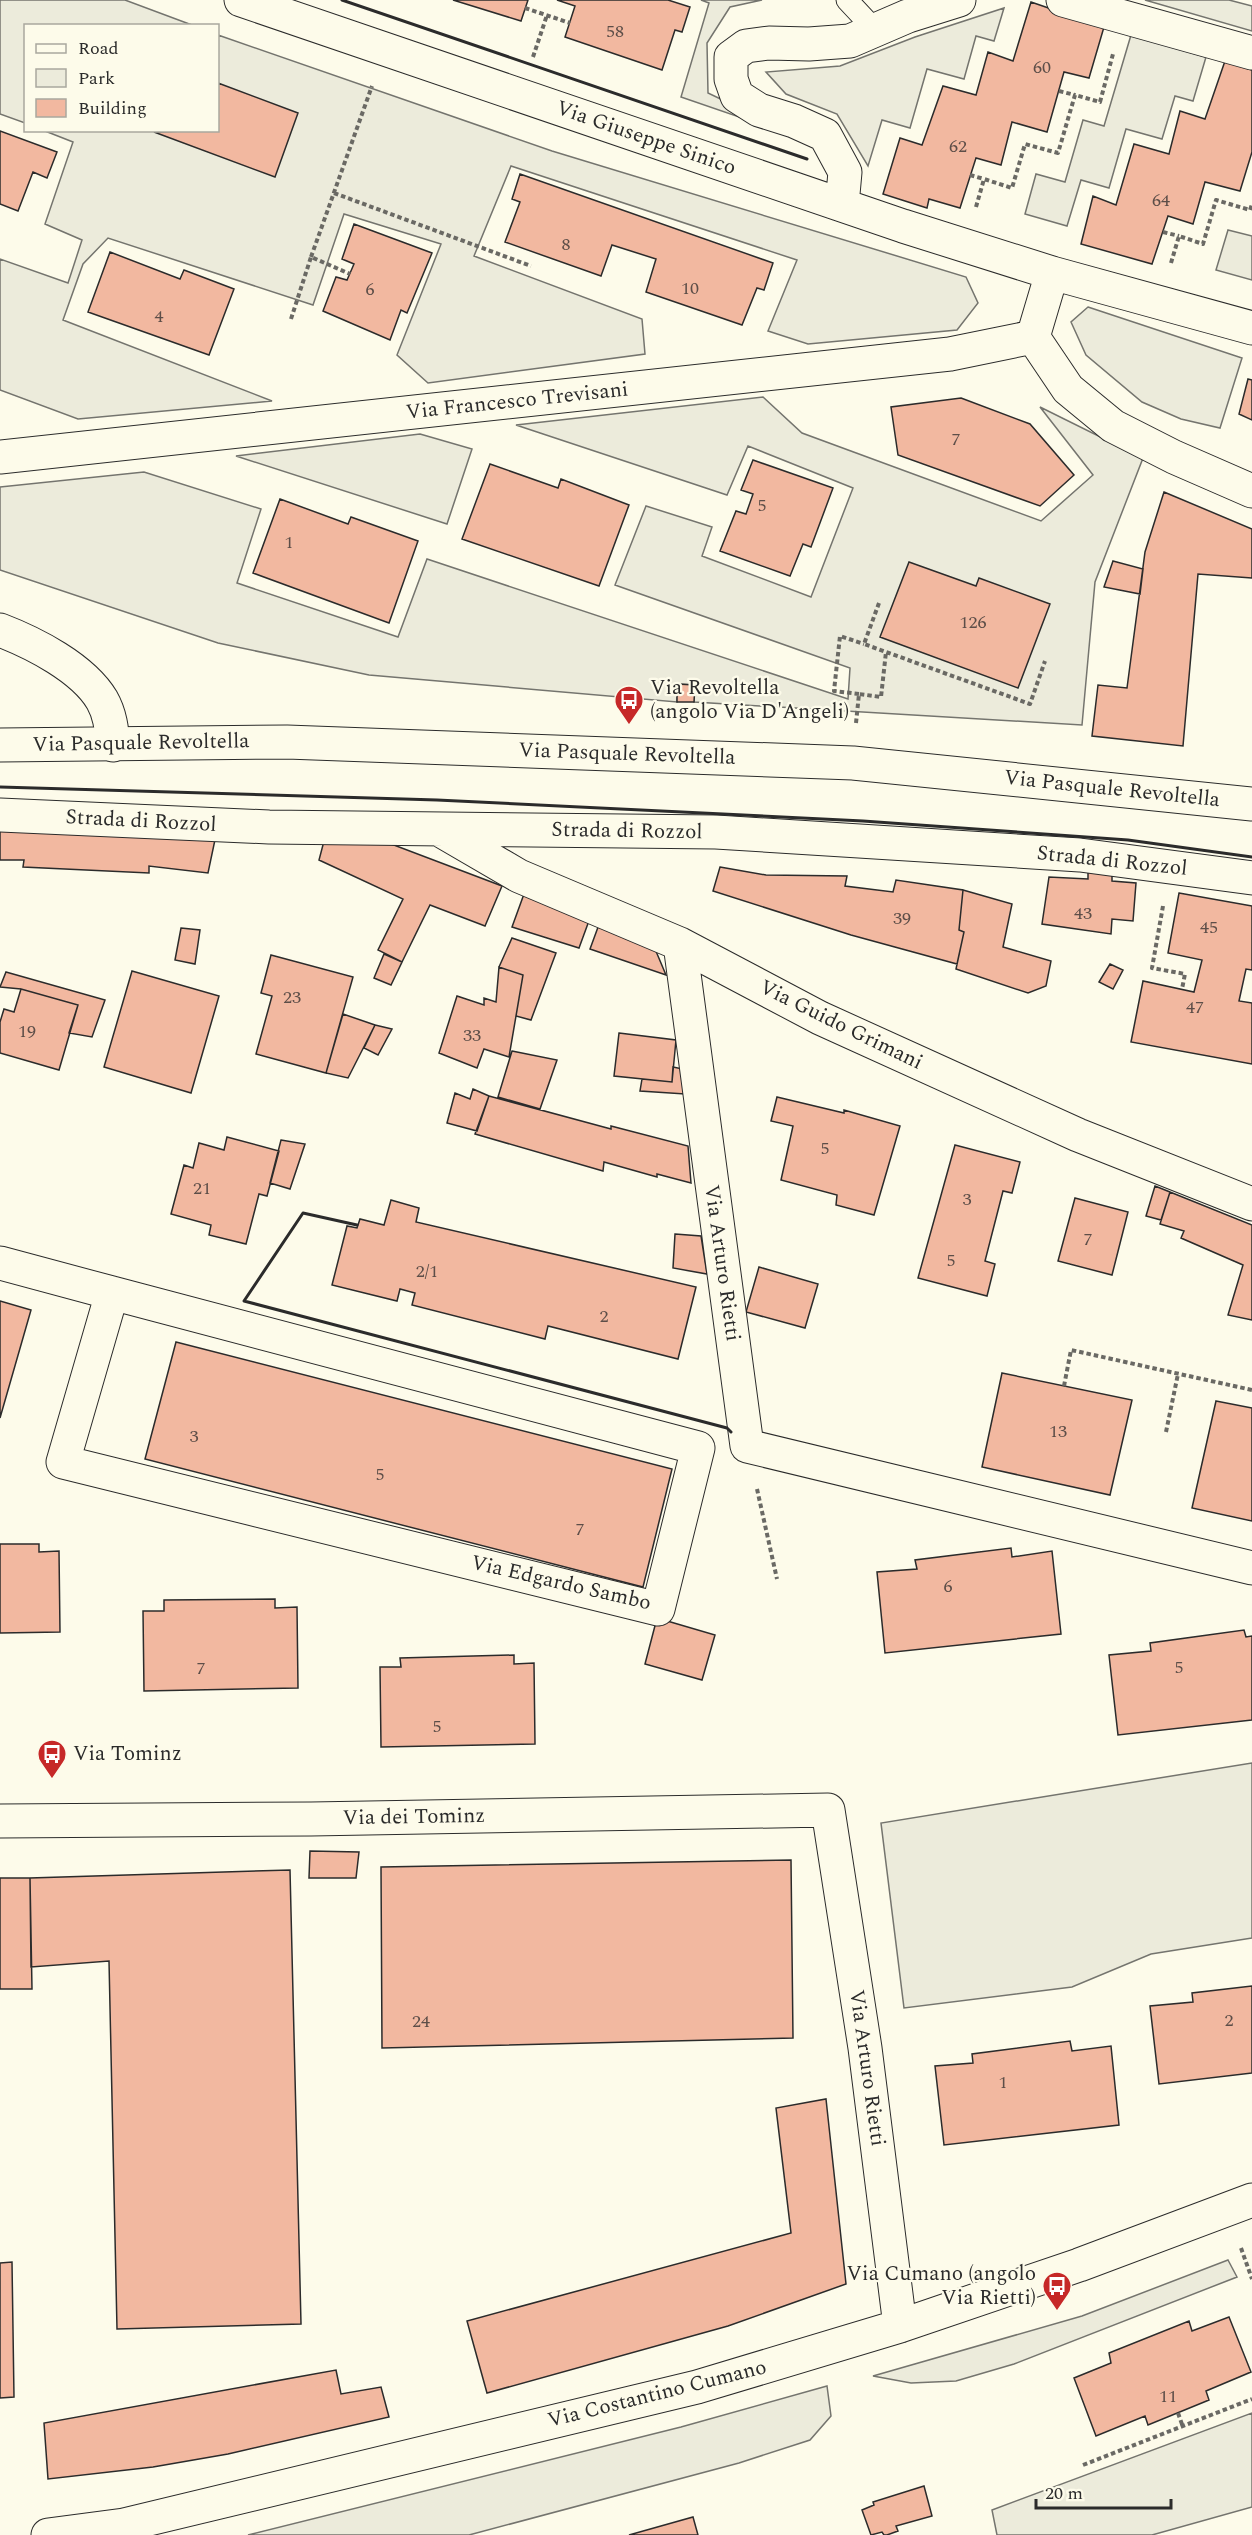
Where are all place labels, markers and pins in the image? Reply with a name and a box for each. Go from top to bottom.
place label: Via Revoltella (angolo Via D'Angeli) [650,672,849,728]
bus stop icon: Via Revoltella (angolo Via D'Angeli) [613,684,645,726]
bus stop icon: Via Tominz [36,1738,68,1780]
place label: Via Tominz [73,1738,182,1770]
place label: Via Cumano (angolo Via Rietti) [847,2258,1036,2314]
bus stop icon: Via Cumano (angolo Via Rietti) [1041,2270,1073,2312]

